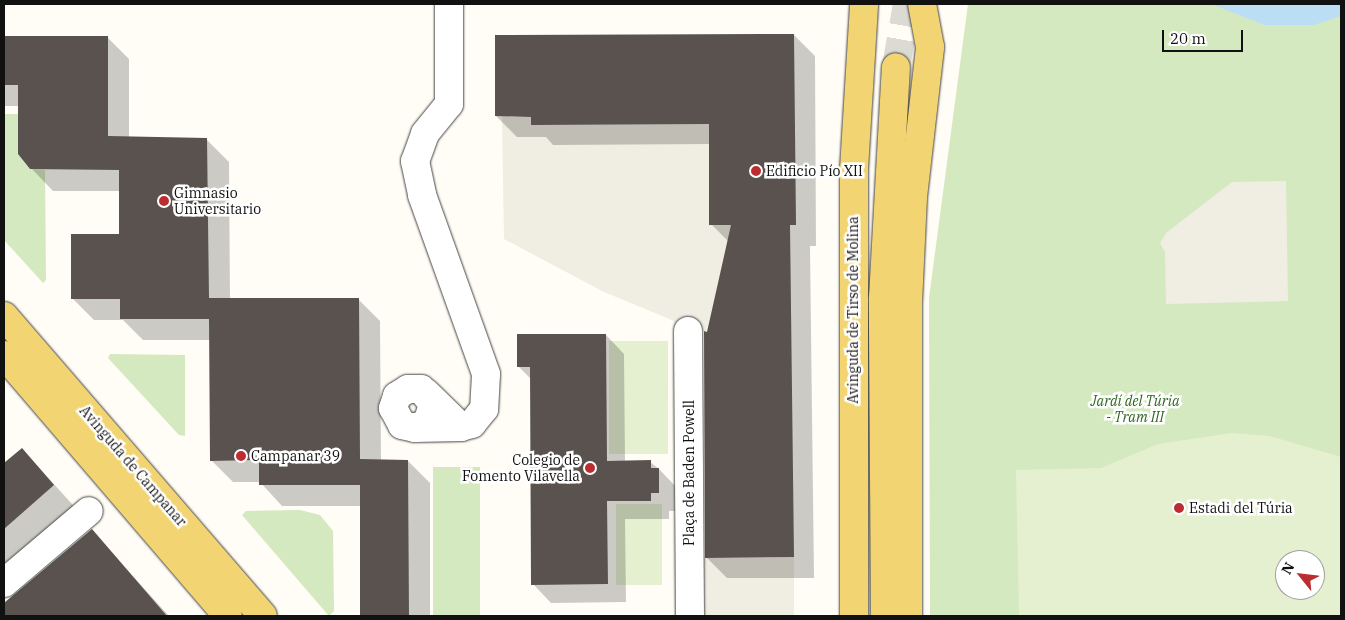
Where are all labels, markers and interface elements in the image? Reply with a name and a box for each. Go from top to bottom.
scale bar [1165,20,1246,52]
text: 20 m [1170,29,1206,48]
place label: Edificio Pío XII [766,163,863,179]
marker: Edificio Pío XII [750,165,762,177]
place label: Gimnasio Universitario [174,185,261,218]
marker: Gimnasio Universitario [158,195,170,207]
street label: Avinguda de Tirso de Molina [845,216,861,404]
park label: Jardí del Túria - Tram III [1090,393,1180,426]
street label: Plaça de Baden Powell [681,400,697,546]
street label: Avinguda de Campanar [76,402,190,530]
place label: Campanar 39 [251,448,340,464]
marker: Campanar 39 [235,450,247,462]
place label: Colegio de Fomento Vilavella [462,452,580,484]
marker: Colegio de Fomento Vilavella [584,462,596,474]
place label: Estadi del Túria [1189,500,1293,516]
marker: Estadi del Túria [1173,502,1185,514]
north arrow [1275,550,1325,600]
text: N [1277,559,1298,577]

